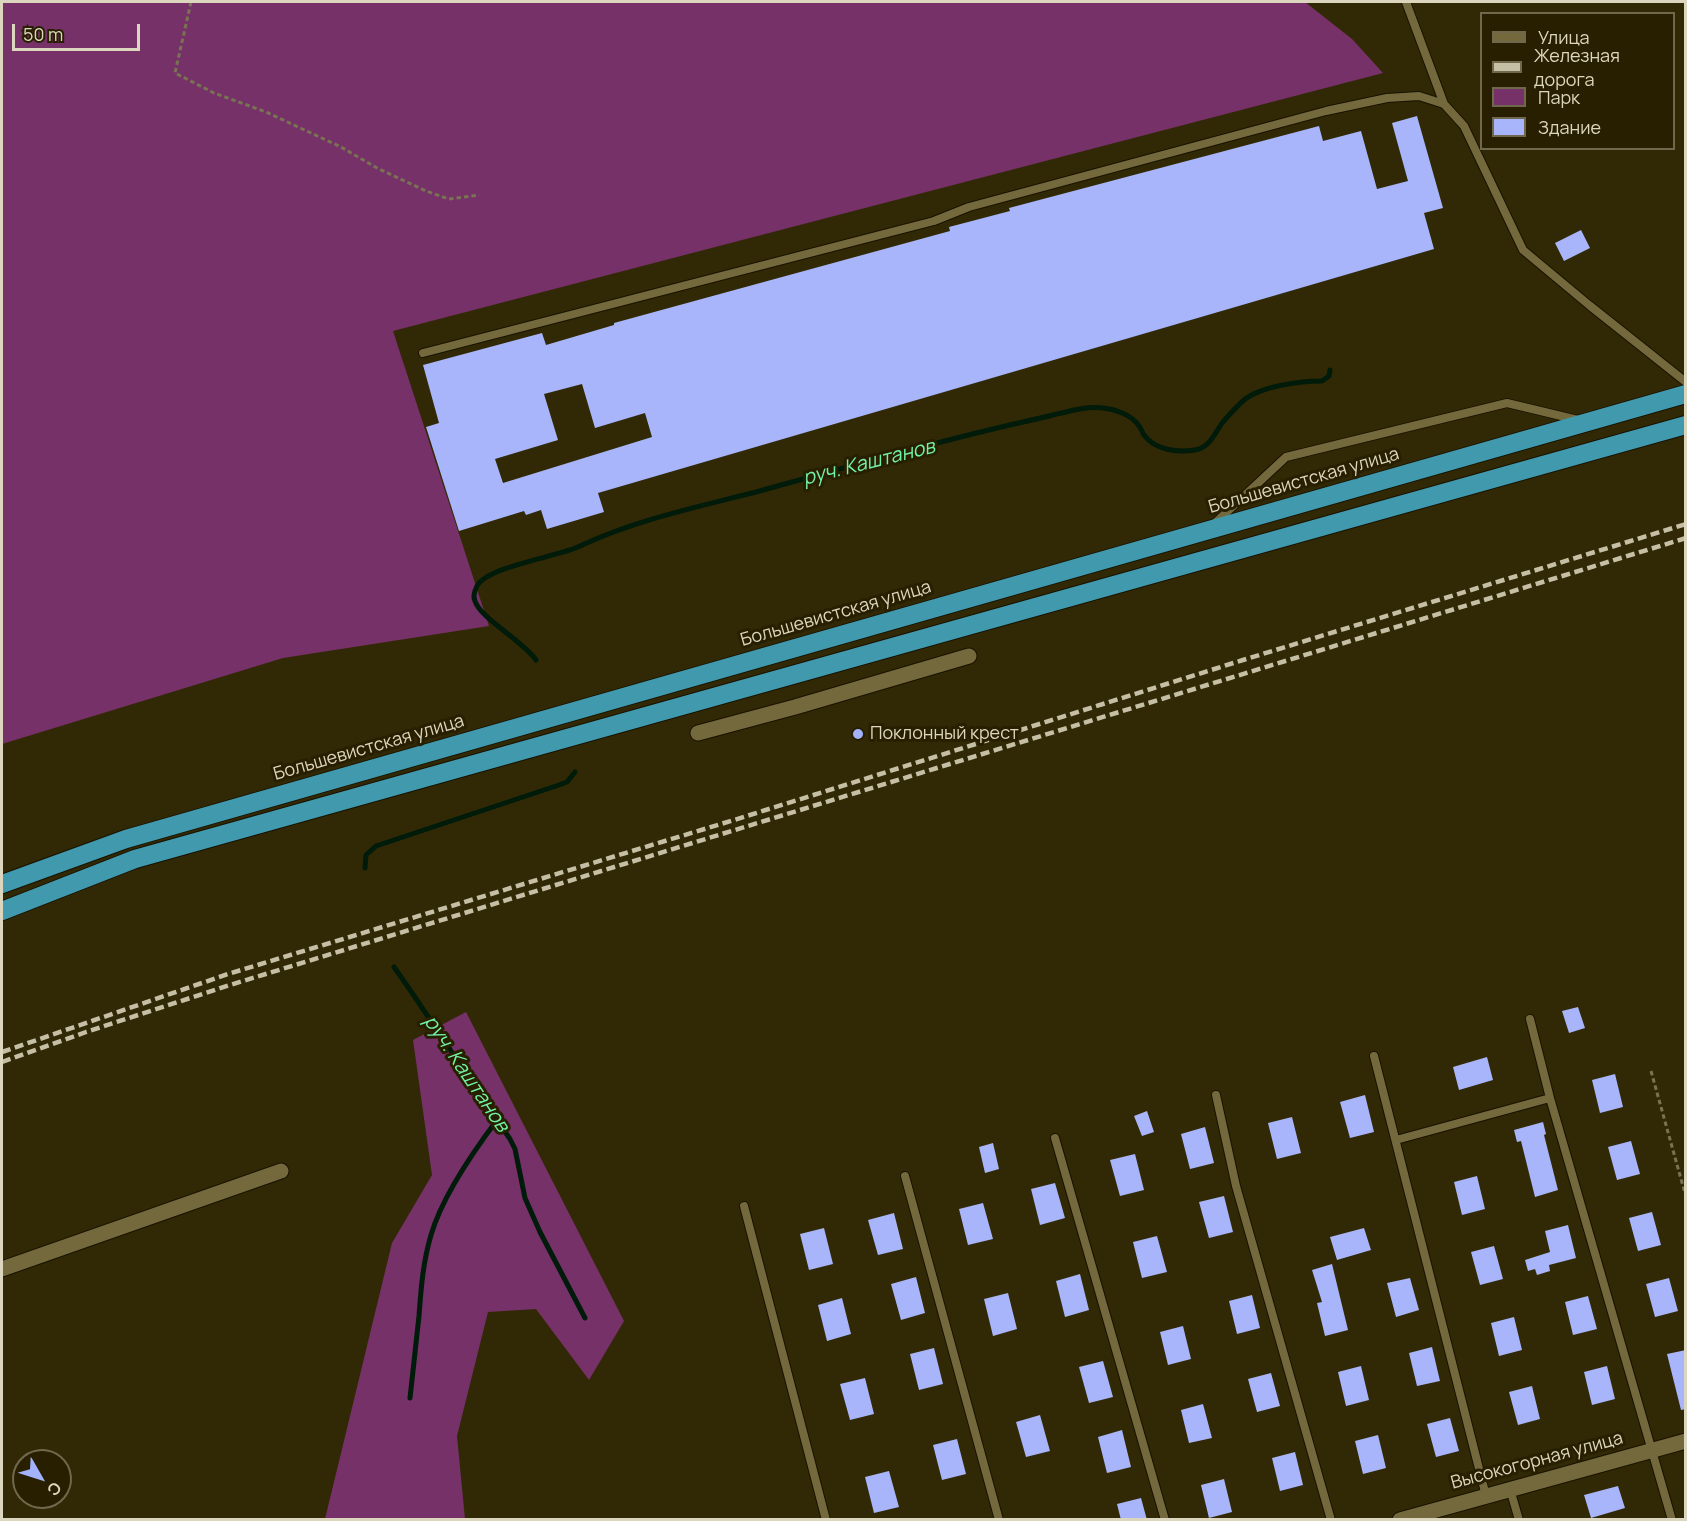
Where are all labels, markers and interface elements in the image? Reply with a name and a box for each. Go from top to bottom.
scale bar [15,12,142,50]
legend [1480,12,1675,150]
text: 50 m [23,22,63,46]
text: Улица [1538,25,1590,49]
text: Железная дорога [1534,43,1620,91]
text: Парк [1538,85,1580,109]
text: Здание [1538,115,1601,139]
water label: руч. Каштанов [800,435,938,491]
street label: Большевистская улица [1206,443,1402,519]
street label: Большевистская улица [738,576,934,652]
street label: Большевистская улица [271,710,467,786]
place label: Поклонный крест [870,723,1019,745]
marker: Поклонный крест [851,727,865,741]
water label: руч. Каштанов [418,1011,514,1137]
street label: Высокогорная улица [1449,1428,1625,1494]
north arrow [12,1449,72,1509]
text: С [42,1478,67,1501]

